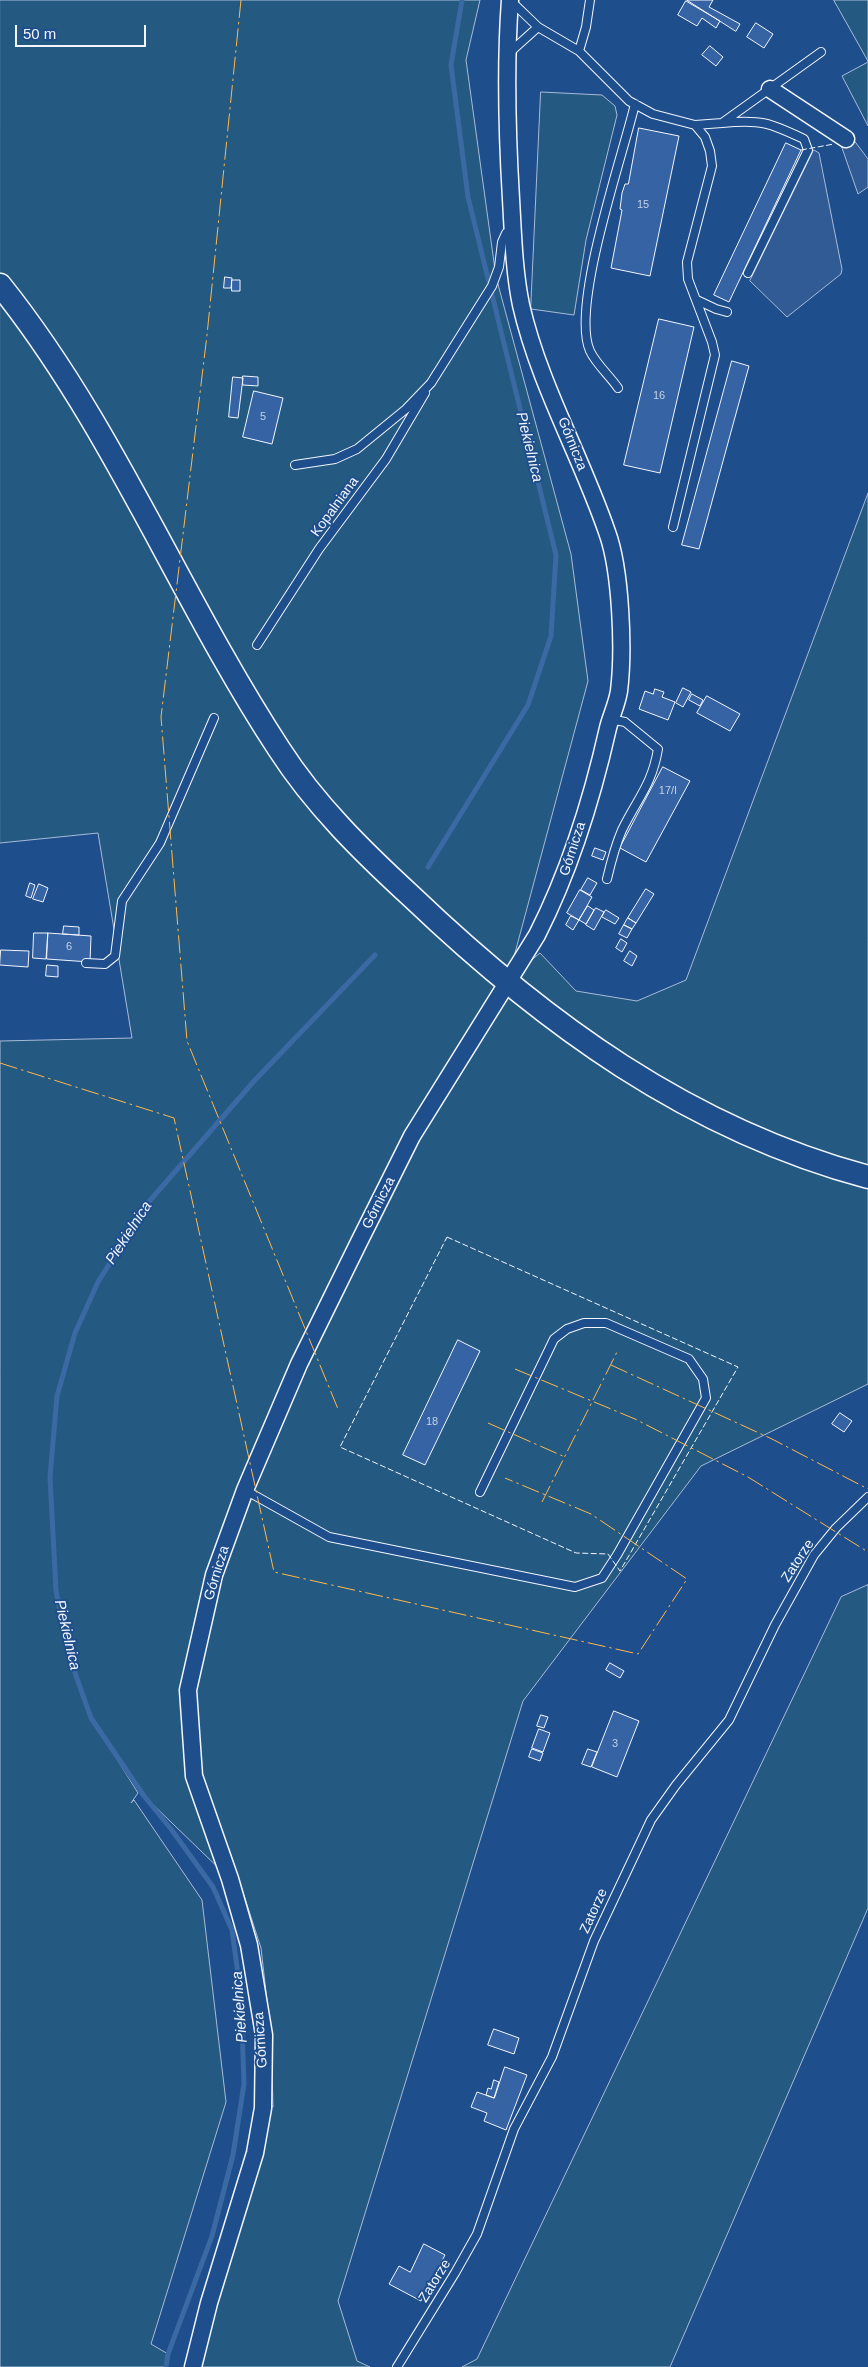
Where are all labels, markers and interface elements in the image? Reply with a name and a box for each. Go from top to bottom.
scale bar [18,15,149,47]
text: 50 m [23,25,56,42]
house number: 15 [637,198,649,212]
house number: 16 [653,389,665,403]
house number: 5 [260,410,266,424]
water label: Piekielnica [512,410,546,484]
street label: Górnicza [554,415,590,473]
street label: Kopalniana [308,474,362,540]
house number: 17/I [659,784,677,798]
street label: Górnicza [556,820,590,878]
house number: 6 [66,940,72,954]
street label: Górnicza [359,1174,399,1232]
water label: Piekielnica [102,1198,156,1268]
house number: 18 [426,1415,438,1429]
street label: Zatorze [778,1537,818,1585]
street label: Górnicza [201,1544,233,1602]
water label: Piekielnica [50,1598,84,1672]
house number: 3 [612,1737,618,1751]
street label: Zatorze [577,1886,611,1936]
water label: Piekielnica [229,1971,251,2043]
street label: Górnicza [251,2011,271,2069]
street label: Zatorze [415,2256,455,2306]

